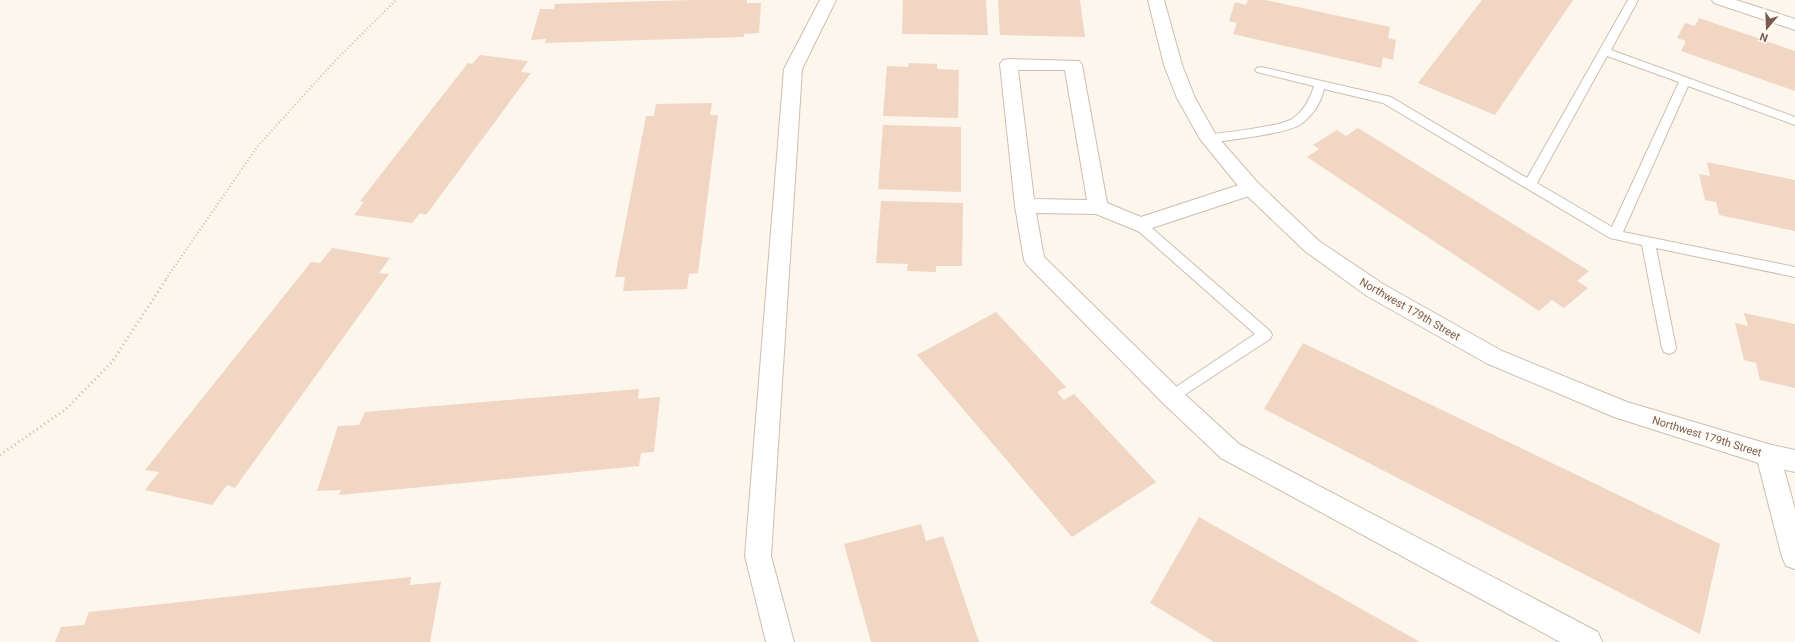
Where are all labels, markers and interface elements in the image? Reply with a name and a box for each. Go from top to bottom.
north arrow [1747,8,1787,48]
text: N [1758,29,1770,44]
street label: Northwest 179th Street [1357,275,1463,344]
street label: Northwest 179th Street [1651,414,1764,459]

